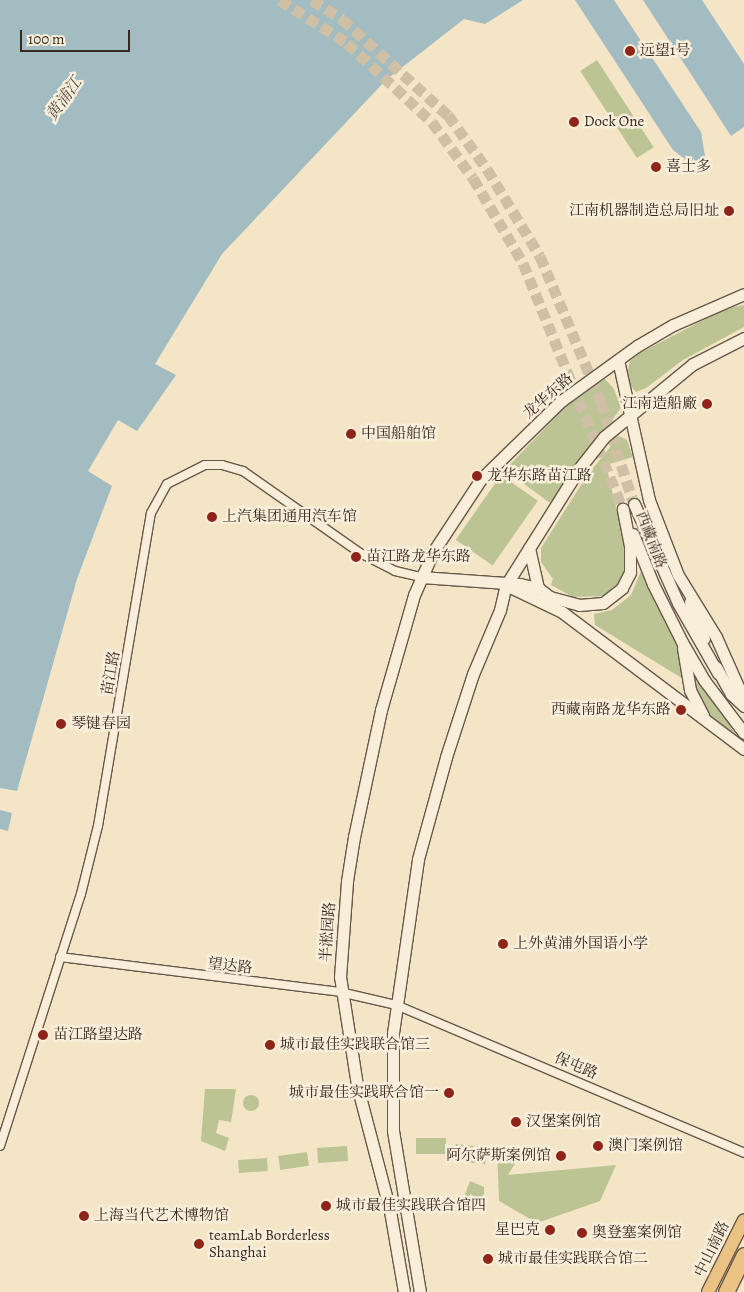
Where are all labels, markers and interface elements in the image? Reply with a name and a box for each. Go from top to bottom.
scale bar [22,20,132,52]
text: 100 m [28,29,65,49]
place label: 远望1号 [640,42,690,60]
marker: 远望1号 [624,45,636,57]
water label: 黄浦江 [42,74,86,124]
place label: Dock One [584,113,644,131]
marker: Dock One [568,116,580,128]
place label: 喜士多 [666,158,711,176]
marker: 喜士多 [650,161,662,173]
place label: 江南机器制造总局旧址 [569,202,719,220]
marker: 江南机器制造总局旧址 [723,205,735,217]
street label: 龙华东路 [519,370,577,422]
place label: 江南造船廠 [622,395,697,413]
marker: 江南造船廠 [701,398,713,410]
place label: 中国船舶馆 [361,425,436,443]
marker: 中国船舶馆 [345,428,357,440]
place label: 龙华东路苗江路 [487,467,592,485]
marker: 龙华东路苗江路 [471,470,483,482]
place label: 上汽集团通用汽车馆 [222,508,357,526]
street label: 西藏南路 [632,509,670,571]
marker: 上汽集团通用汽车馆 [206,511,218,523]
place label: 苗江路龙华东路 [366,548,471,566]
marker: 苗江路龙华东路 [350,551,362,563]
street label: 苗江路 [98,649,124,697]
place label: 西藏南路龙华东路 [551,701,671,719]
marker: 西藏南路龙华东路 [675,704,687,716]
place label: 琴键春园 [71,715,131,733]
marker: 琴键春园 [55,718,67,730]
street label: 半淞园路 [317,901,339,963]
place label: 上外黄浦外国语小学 [513,935,648,953]
marker: 上外黄浦外国语小学 [497,938,509,950]
street label: 望达路 [207,955,253,977]
place label: 苗江路望达路 [53,1026,143,1044]
marker: 苗江路望达路 [37,1029,49,1041]
place label: 城市最佳实践联合馆三 [280,1036,430,1054]
marker: 城市最佳实践联合馆三 [264,1039,276,1051]
street label: 保屯路 [552,1049,600,1083]
place label: 城市最佳实践联合馆一 [289,1084,439,1102]
marker: 城市最佳实践联合馆一 [443,1087,455,1099]
place label: 汉堡案例馆 [526,1113,601,1131]
marker: 汉堡案例馆 [510,1116,522,1128]
place label: 澳门案例馆 [608,1137,683,1155]
marker: 澳门案例馆 [592,1140,604,1152]
place label: 阿尔萨斯案例馆 [446,1147,551,1165]
marker: 阿尔萨斯案例馆 [555,1150,567,1162]
place label: 城市最佳实践联合馆四 [336,1197,486,1215]
marker: 城市最佳实践联合馆四 [320,1200,332,1212]
place label: 上海当代艺术博物馆 [94,1207,229,1225]
marker: 上海当代艺术博物馆 [78,1210,90,1222]
street label: 中山南路 [691,1218,733,1280]
place label: 星巴克 [495,1221,540,1239]
marker: 星巴克 [544,1224,556,1236]
place label: 奥登塞案例馆 [592,1224,682,1242]
place label: teamLab Borderless Shanghai [209,1226,330,1261]
marker: 奥登塞案例馆 [576,1227,588,1239]
marker: teamLab Borderless Shanghai [193,1238,205,1250]
place label: 城市最佳实践联合馆二 [498,1250,648,1268]
marker: 城市最佳实践联合馆二 [482,1253,494,1265]

